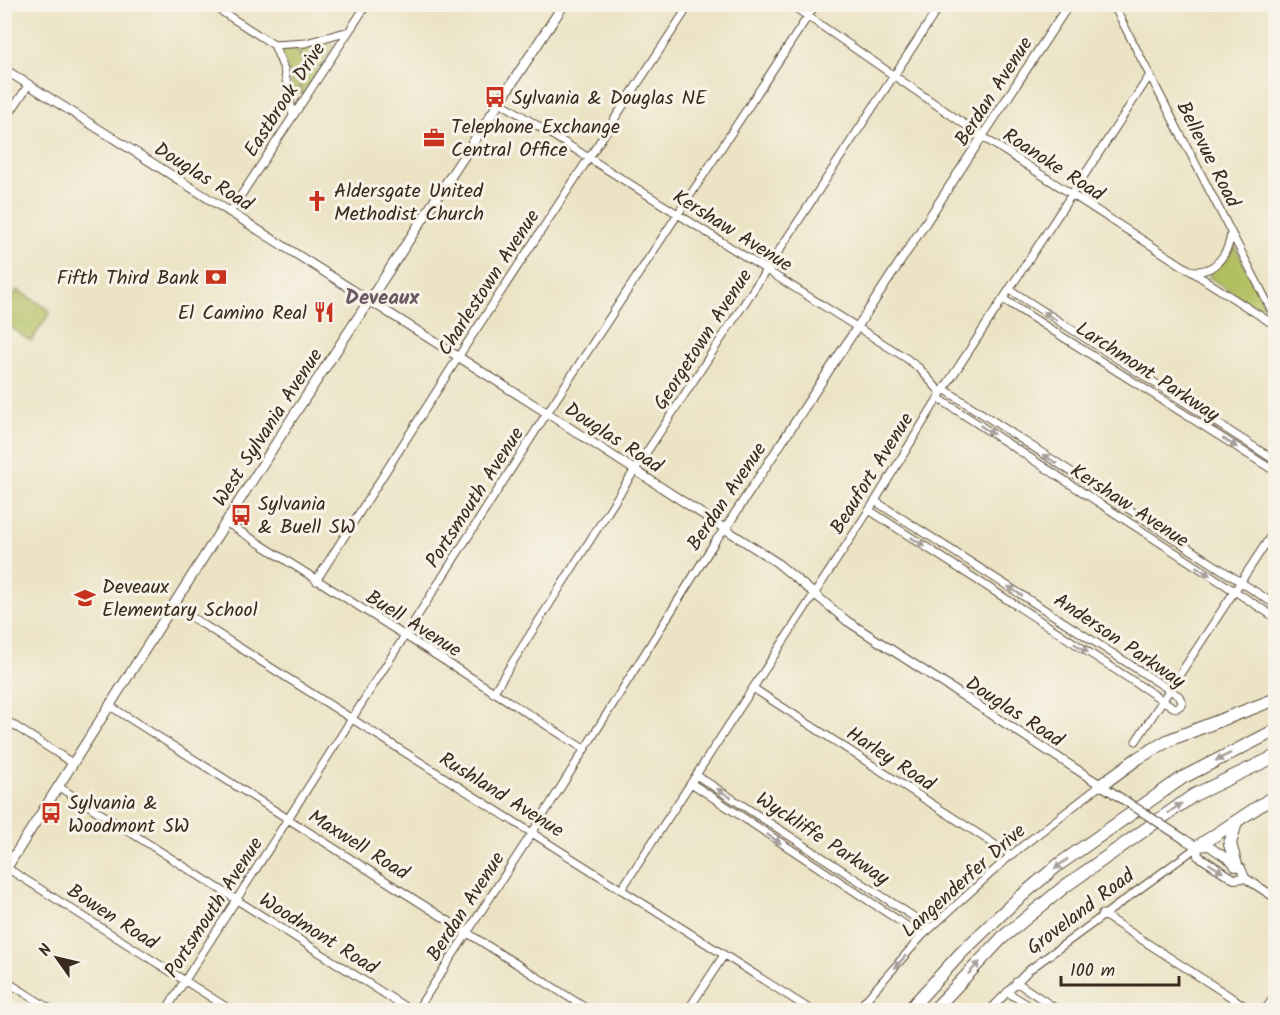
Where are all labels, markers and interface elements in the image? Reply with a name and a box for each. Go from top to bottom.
street label: Berdan Avenue [947,31,1042,153]
street label: Eastbrook Drive [236,36,335,164]
place label: Sylvania & Douglas NE [512,83,708,115]
bus stop icon: Sylvania & Douglas NE [483,85,507,109]
street label: Bellevue Road [1167,96,1248,215]
place label: Telephone Exchange Central Office [451,112,620,167]
street label: Roanoke Road [995,121,1111,211]
office icon: Telephone Exchange Central Office [422,126,446,150]
street label: Douglas Road [147,134,260,221]
place label: Aldersgate United Methodist Church [334,176,484,231]
street label: Kershaw Avenue [666,182,798,281]
church icon: Aldersgate United Methodist Church [305,189,329,213]
street label: Charlestown Avenue [430,204,549,363]
place label: Fifth Third Bank [57,263,200,295]
street label: Georgetown Avenue [646,263,762,417]
bank icon: Fifth Third Bank [204,265,228,289]
district label: Deveaux [345,282,420,315]
place label: El Camino Real [178,298,307,330]
restaurant icon: El Camino Real [312,300,336,324]
one-way arrow [1042,310,1058,321]
street label: Larchmont Parkway [1068,314,1226,432]
street label: West Sylvania Avenue [205,342,332,514]
street label: Douglas Road [557,395,669,483]
street label: Beaufort Avenue [822,407,923,541]
street label: Portsmouth Avenue [418,421,533,575]
one-way arrow [978,425,995,436]
street label: Berdan Avenue [679,436,776,558]
one-way arrow [1221,437,1238,448]
one-way arrow [1042,453,1059,464]
street label: Kershaw Avenue [1063,456,1195,557]
place label: Sylvania & Buell SW [258,489,356,544]
bus stop icon: Sylvania & Buell SW [229,503,253,527]
one-way arrow [909,536,926,547]
one-way arrow [1194,566,1211,577]
place label: Deveaux Elementary School [102,572,258,627]
street label: Buell Avenue [359,582,467,667]
one-way arrow [1007,585,1023,596]
school or university icon: Deveaux Elementary School [73,586,97,610]
street label: Anderson Parkway [1046,586,1192,698]
one-way arrow [1073,642,1090,653]
street label: Douglas Road [958,669,1070,757]
street label: Harley Road [839,719,942,801]
street label: Rushland Avenue [432,744,570,847]
one-way arrow [1215,752,1232,762]
street label: Wyckliffe Parkway [749,784,896,895]
one-way arrow [716,787,732,798]
place label: Sylvania & Woodmont SW [68,788,189,843]
bus stop icon: Sylvania & Woodmont SW [39,801,63,825]
street label: Maxwell Road [301,802,416,890]
one-way arrow [1167,802,1183,814]
street label: Langenderfer Drive [895,817,1034,946]
street label: Portsmouth Avenue [157,831,272,985]
one-way arrow [766,833,782,845]
street label: Berdan Avenue [419,846,514,968]
one-way arrow [1053,857,1068,869]
street label: Groveland Road [1020,861,1143,964]
one-way arrow [1208,862,1224,873]
street label: Bowen Road [60,876,165,960]
street label: Woodmont Road [252,885,385,985]
north arrow [27,928,87,988]
text: N [33,939,59,962]
scale bar [1061,949,1180,987]
one-way arrow [893,954,906,970]
text: 100 m [1070,957,1115,986]
one-way arrow [966,961,980,975]

